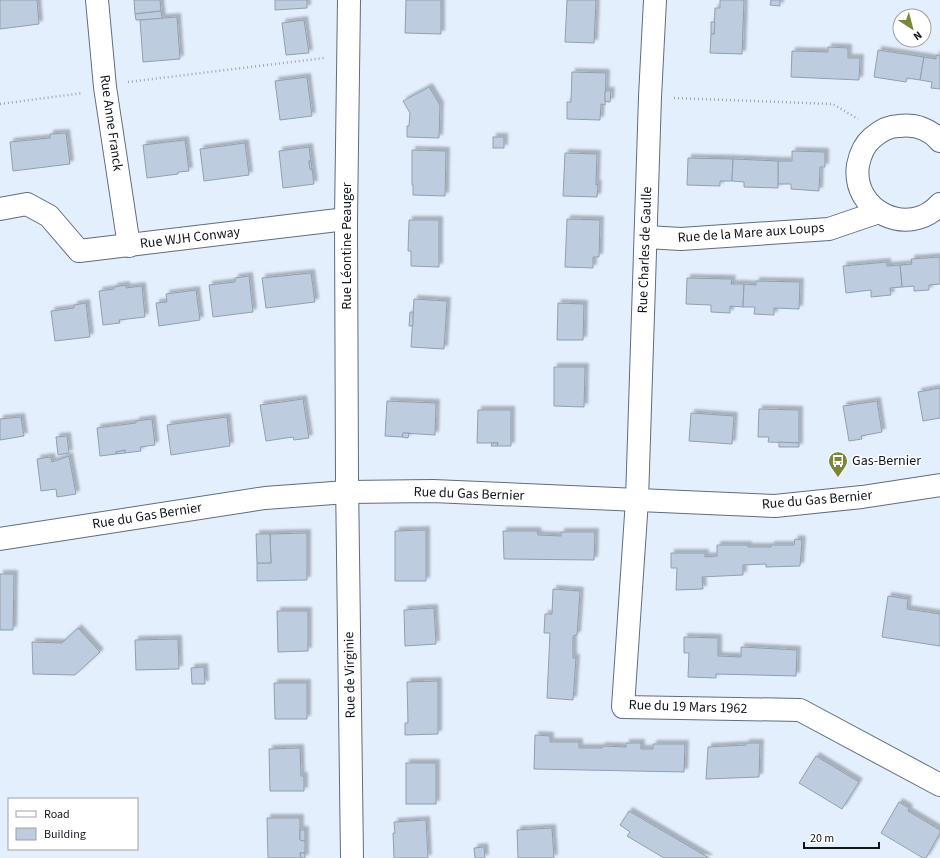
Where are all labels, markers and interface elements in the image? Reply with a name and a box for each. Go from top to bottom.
north arrow [892,8,932,48]
text: N [910,27,925,44]
street label: Rue Anne Franck [94,73,128,173]
street label: Rue Léontine Peauger [337,182,357,310]
street label: Rue Charles de Gaulle [633,186,657,314]
street label: Rue de la Mare aux Loups [677,218,825,248]
street label: Rue WJH Conway [139,222,242,254]
bus stop icon: Gas-Bernier [827,450,849,478]
place label: Gas-Bernier [852,451,921,471]
street label: Rue du Gas Bernier [413,482,525,506]
street label: Rue du Gas Bernier [761,485,873,515]
street label: Rue du Gas Bernier [91,497,203,535]
street label: Rue de Virginie [339,631,361,719]
street label: Rue du 19 Mars 1962 [628,695,748,719]
legend [8,798,138,850]
text: Road [44,806,70,823]
scale bar [804,824,879,850]
text: Building [44,826,86,843]
text: 20 m [810,830,834,847]

